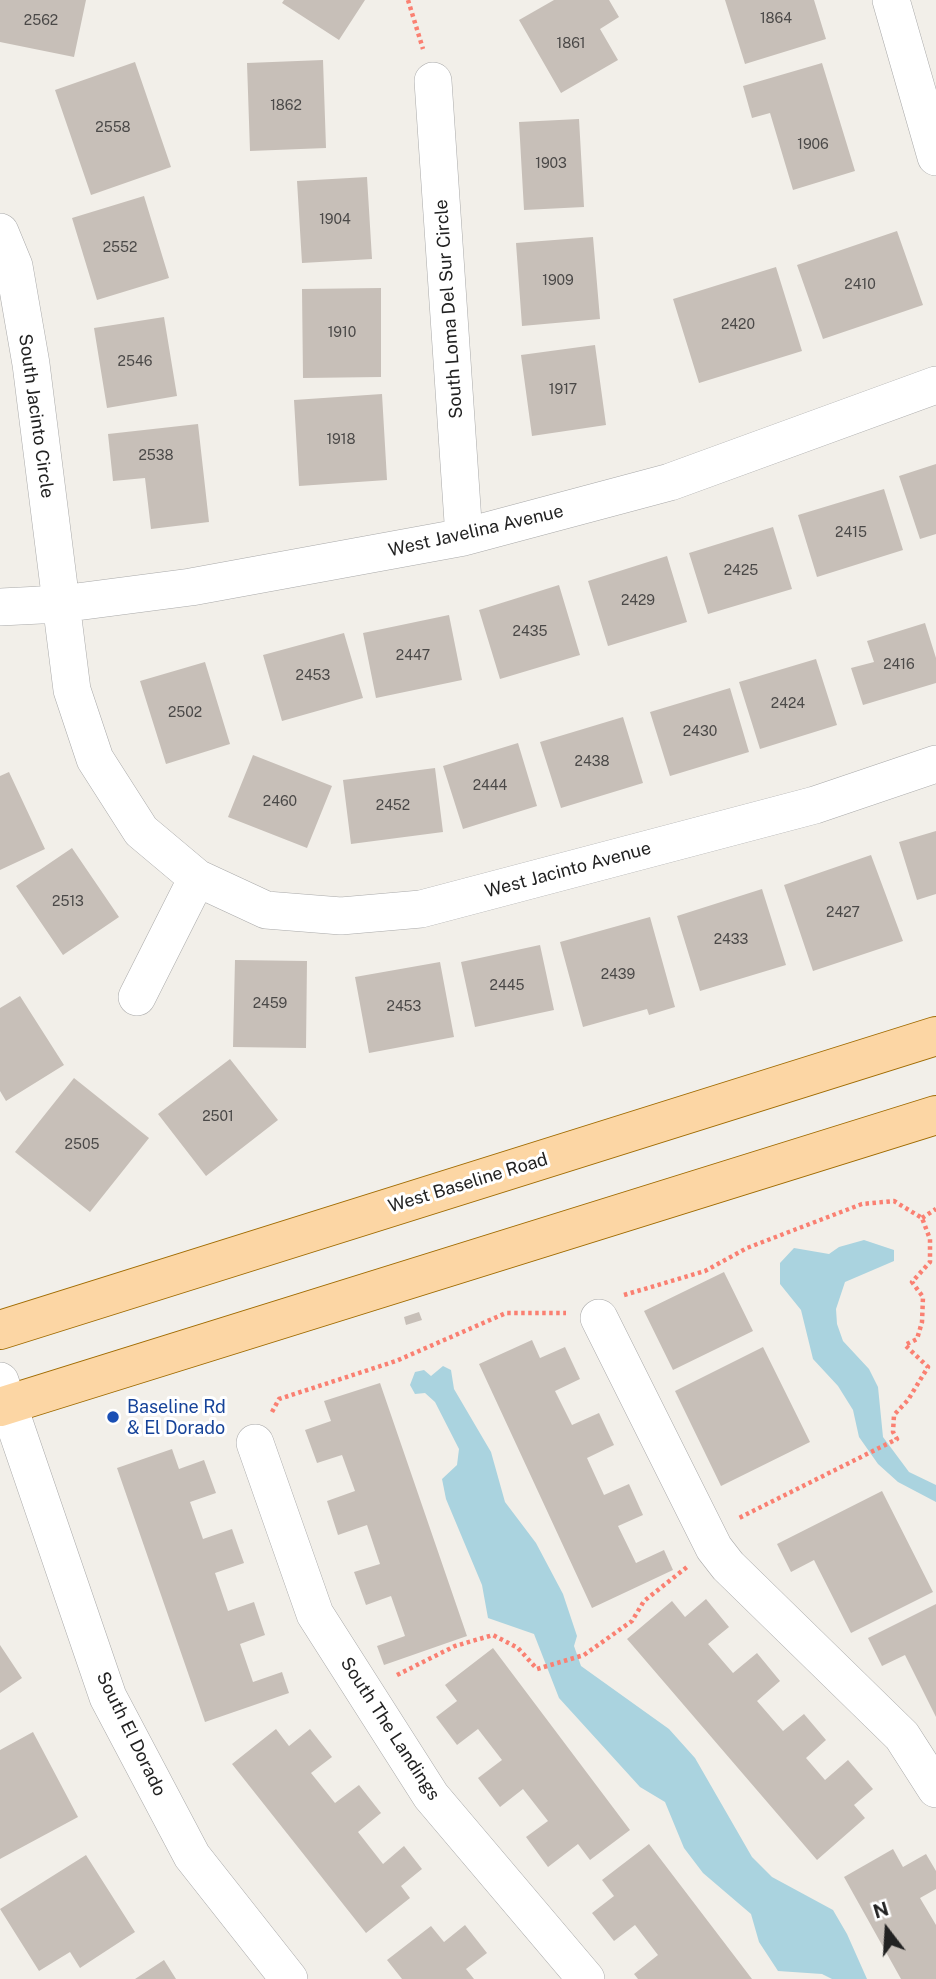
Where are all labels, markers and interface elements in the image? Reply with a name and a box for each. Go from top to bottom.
house number: 1864 [760,11,792,27]
house number: 2562 [24,13,58,29]
house number: 1861 [556,36,586,52]
house number: 1862 [270,98,302,114]
house number: 2558 [95,120,131,136]
house number: 1906 [797,137,829,153]
house number: 1903 [535,156,567,172]
street label: South Loma Del Sur Circle [431,199,467,419]
house number: 1904 [319,212,351,228]
house number: 2552 [103,240,137,256]
house number: 1909 [542,273,574,289]
house number: 2410 [844,277,876,293]
house number: 2420 [721,317,755,333]
house number: 1910 [328,325,356,341]
street label: South Jacinto Circle [14,332,58,500]
house number: 2546 [118,354,152,370]
house number: 1917 [549,382,577,398]
house number: 1918 [326,432,356,448]
house number: 2538 [138,448,174,464]
street label: West Javelina Avenue [386,500,566,562]
house number: 2415 [835,525,867,541]
house number: 2425 [724,563,758,579]
house number: 2429 [621,593,655,609]
house number: 2435 [513,624,547,640]
house number: 2447 [396,648,430,664]
house number: 2416 [883,657,915,673]
house number: 2453 [296,668,330,684]
house number: 2424 [771,696,805,712]
house number: 2502 [168,705,202,721]
house number: 2430 [683,724,717,740]
house number: 2438 [575,754,609,770]
house number: 2444 [473,778,507,794]
house number: 2460 [263,794,297,810]
house number: 2452 [376,798,410,814]
street label: West Jacinto Avenue [483,837,653,903]
house number: 2513 [52,894,84,910]
house number: 2427 [826,905,860,921]
house number: 2433 [714,932,748,948]
house number: 2439 [601,967,635,983]
house number: 2445 [490,978,524,994]
house number: 2459 [253,996,287,1012]
house number: 2453 [387,999,421,1015]
house number: 2501 [202,1109,234,1125]
house number: 2505 [65,1137,99,1153]
street label: West Baseline Road [386,1148,550,1218]
place label: Baseline Rd & El Dorado [127,1396,226,1438]
marker: Baseline Rd & El Dorado [105,1409,121,1425]
street label: South The Landings [336,1653,444,1805]
street label: South El Dorado [92,1668,170,1800]
north arrow [852,1895,922,1965]
text: N [871,1897,891,1923]

